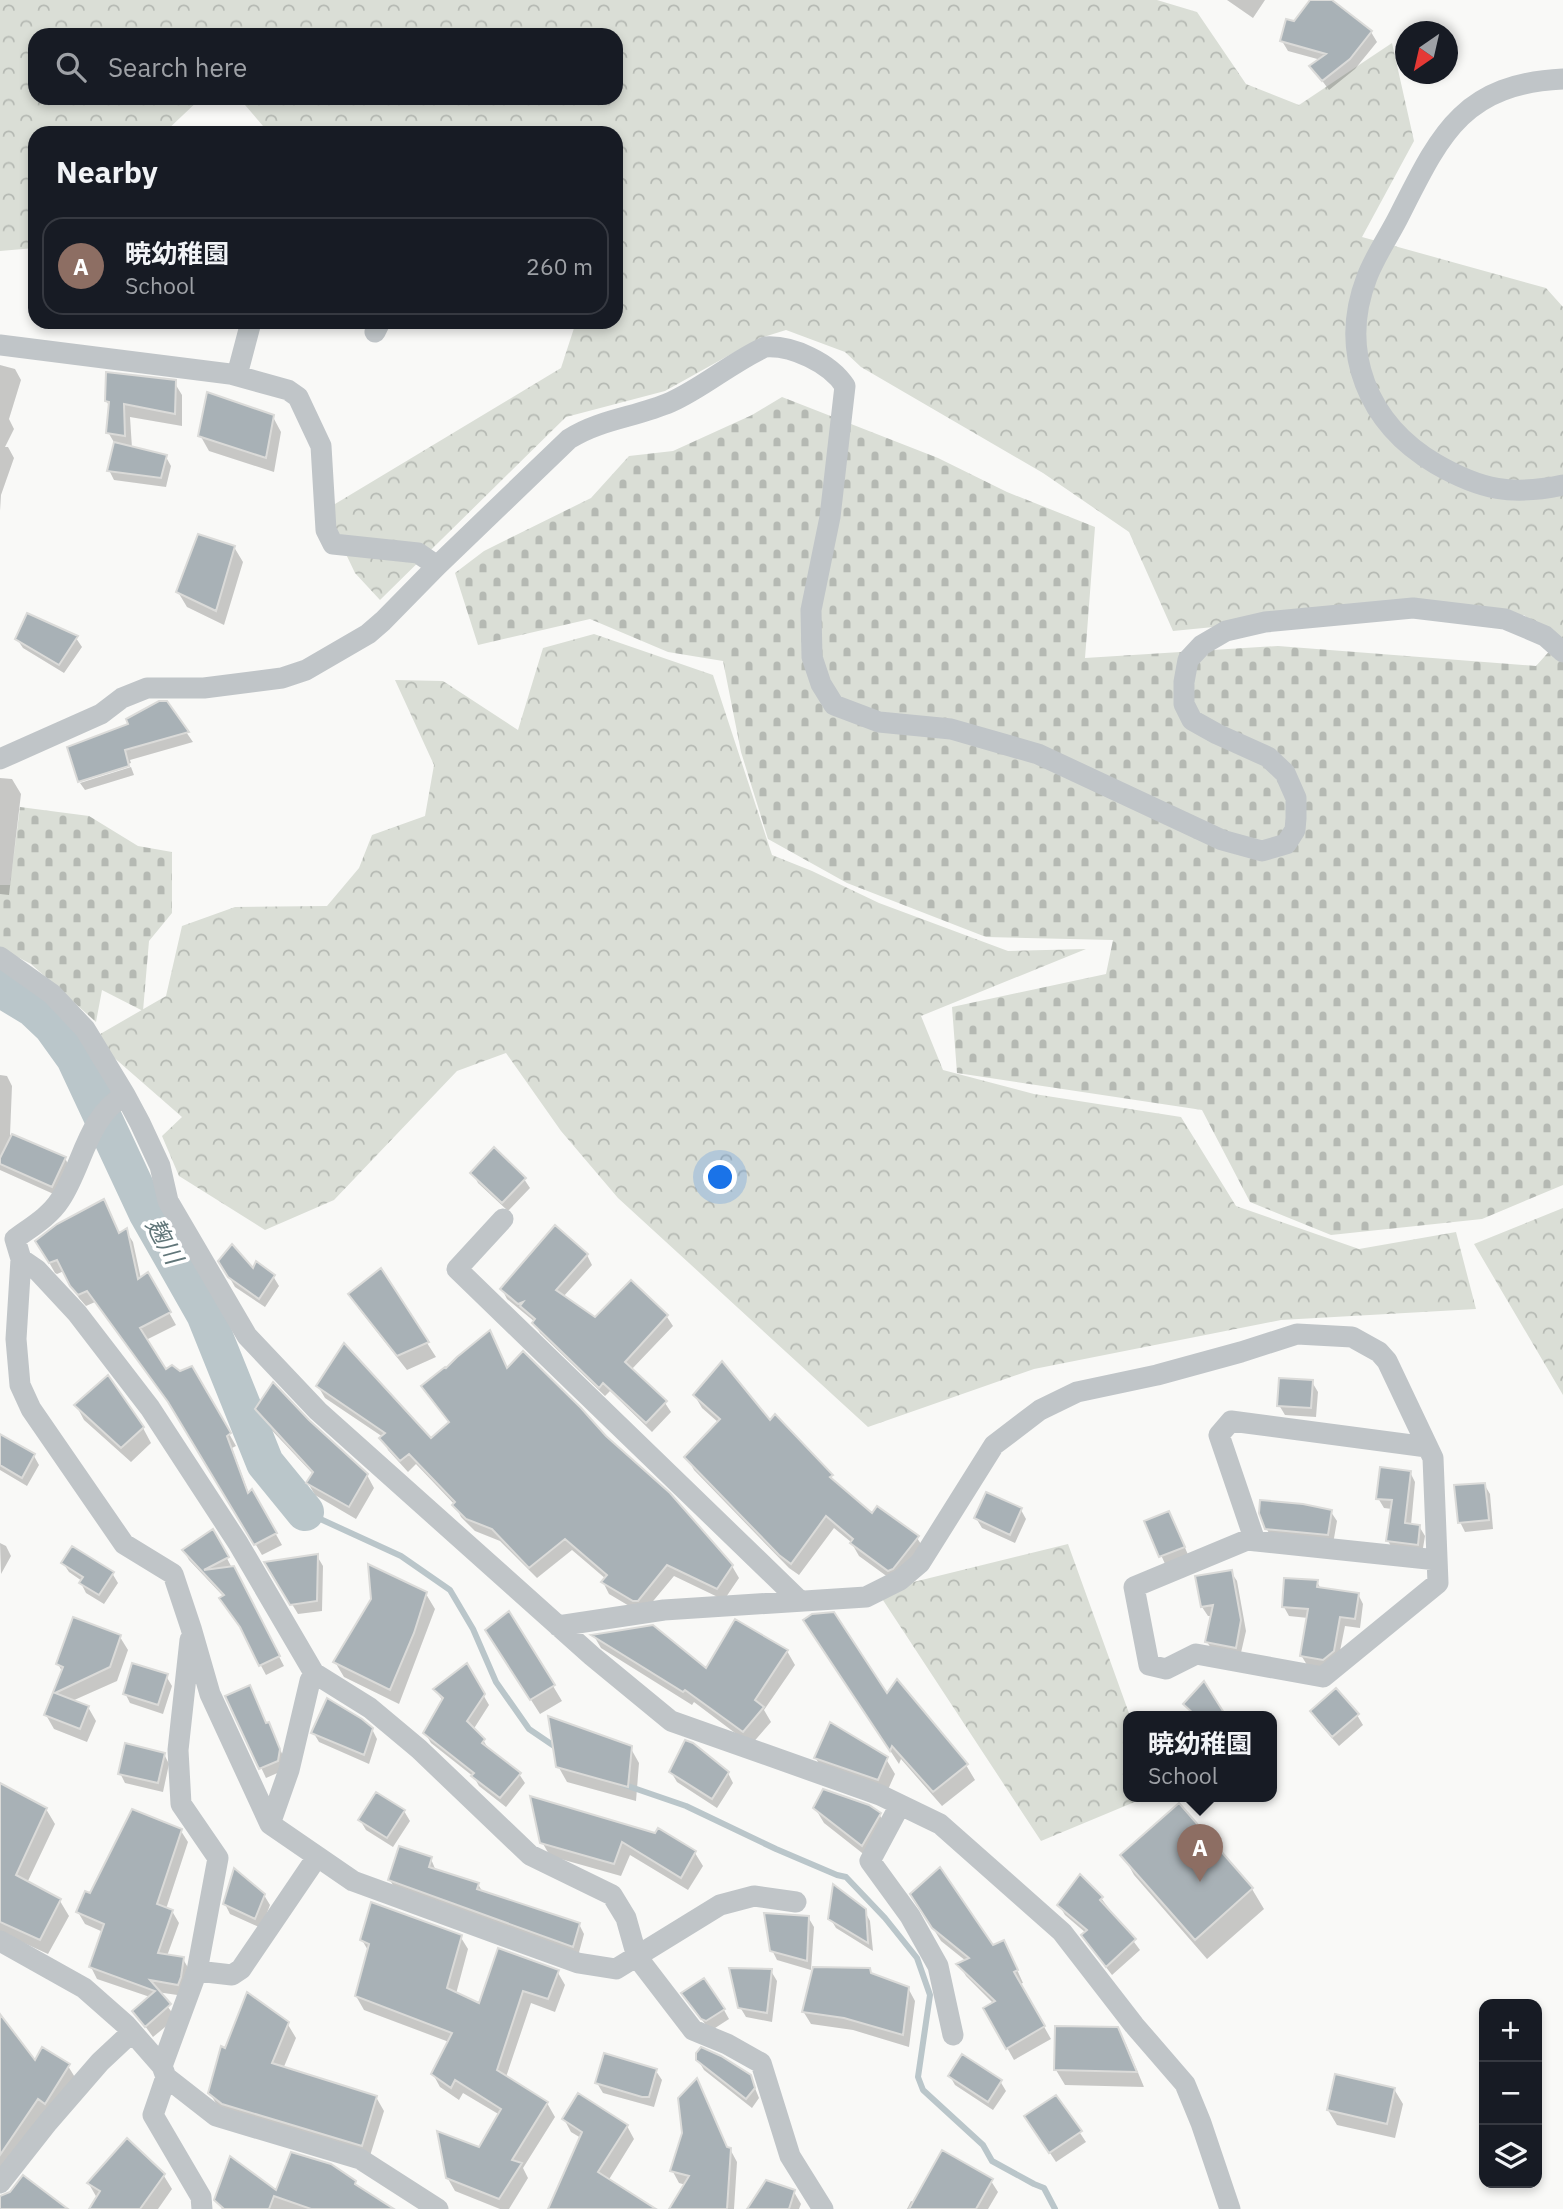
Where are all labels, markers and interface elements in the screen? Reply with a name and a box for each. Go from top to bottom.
north arrow [1395,21,1458,84]
search box [28,28,623,105]
icon: search [52,48,90,86]
text: Search here [108,50,247,84]
text: Nearby [56,152,158,191]
text: 暁幼稚園 [125,236,229,270]
text: A [73,251,89,281]
text: 260 m [526,251,593,281]
text: School [125,270,195,300]
your location [703,1160,737,1194]
water label: 麹川 [139,1212,192,1272]
popup [1123,1711,1277,1802]
text: 暁幼稚園 [1148,1726,1252,1760]
text: School [1148,1760,1218,1790]
pin: A [1177,1824,1223,1882]
map controls [1479,1999,1542,2188]
button: + [1479,1999,1542,2062]
button: − [1479,2062,1542,2125]
button: layers [1479,2125,1542,2188]

